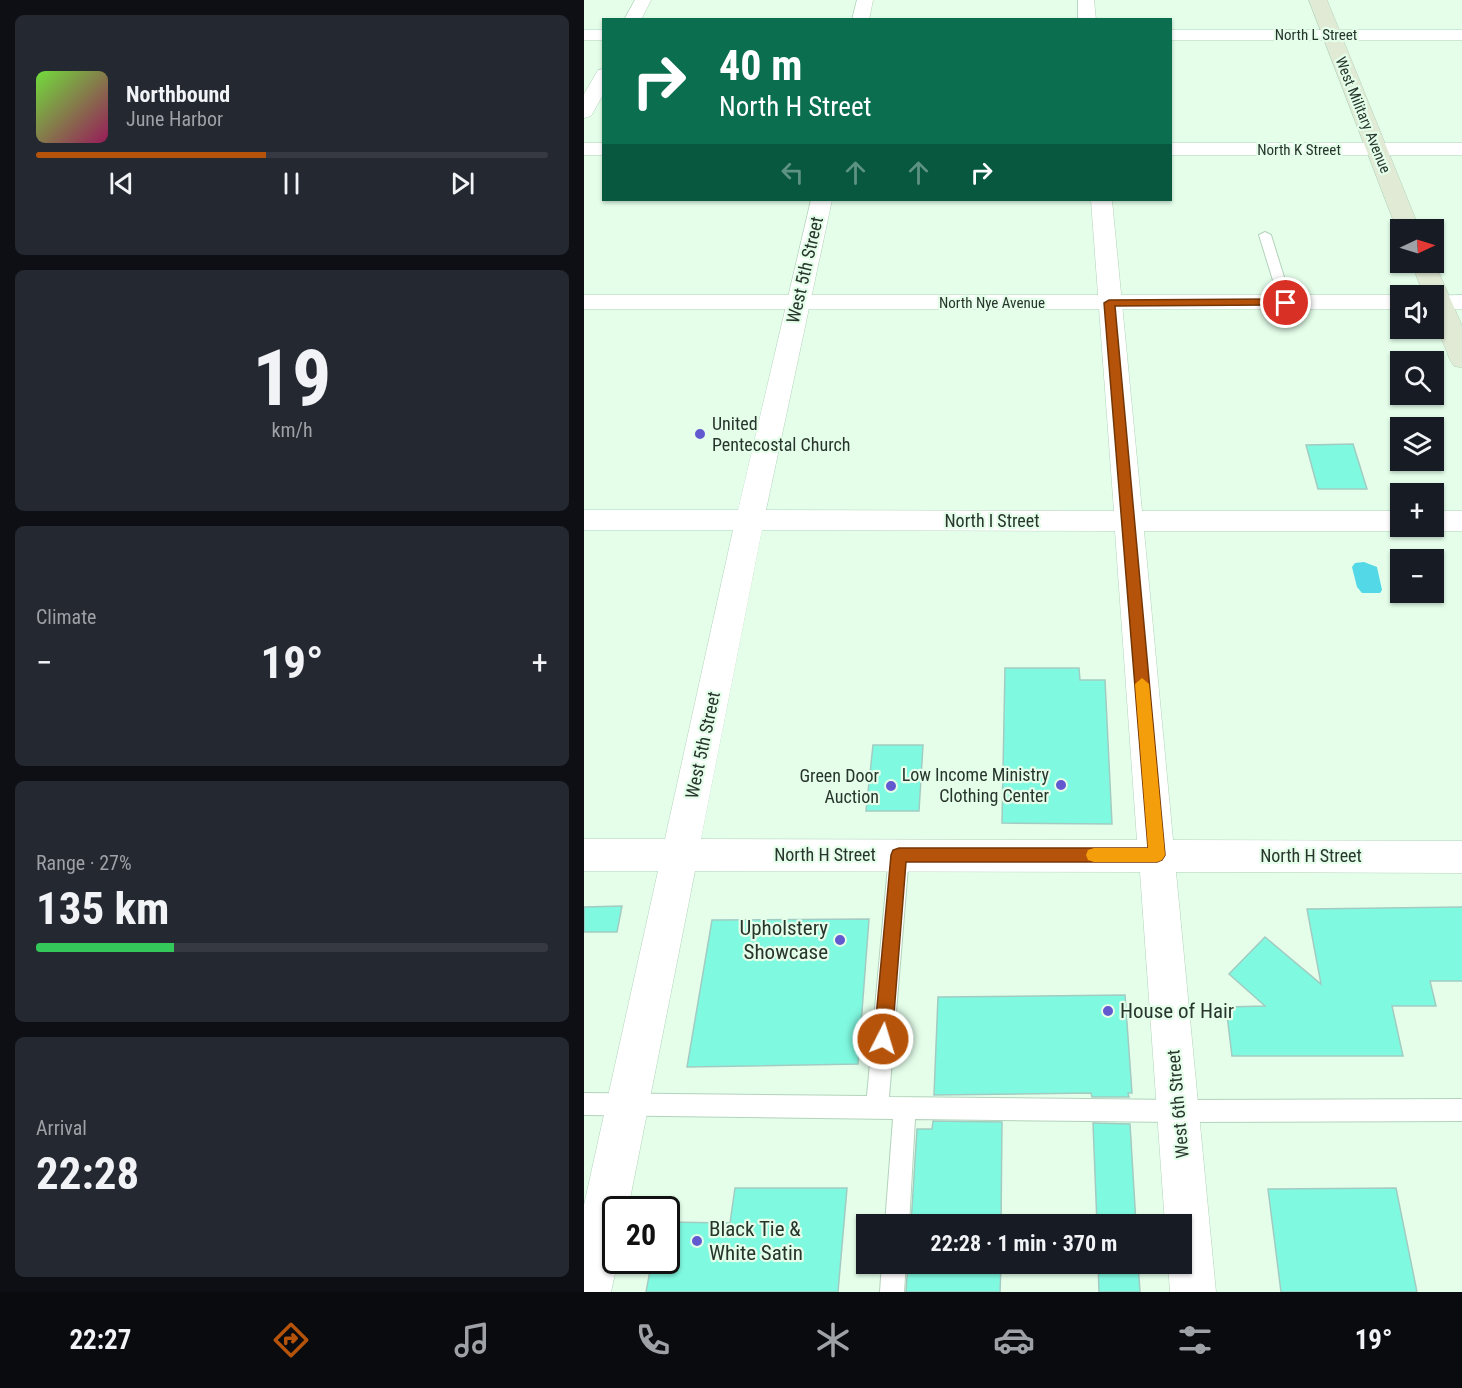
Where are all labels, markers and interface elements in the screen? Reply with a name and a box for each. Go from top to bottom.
street label: North L Street [1275,26,1357,44]
text: 40 m [719,41,802,90]
icon: right [620,42,698,120]
street label: West Military Avenue [1331,54,1395,176]
text: Northbound [126,82,230,107]
text: North H Street [719,91,872,123]
text: June Harbor [126,107,223,131]
street label: North K Street [1257,141,1341,159]
icon: left [776,156,809,189]
icon: ahead [839,156,872,189]
icon: ahead [902,156,935,189]
icon: right [965,156,998,189]
icon: previous [105,167,138,200]
icon: pause [275,167,308,200]
icon: next [446,167,479,200]
street label: West 5th Street [782,215,827,325]
north arrow [1390,219,1444,273]
map controls [1390,219,1444,603]
pin [1260,277,1311,328]
button: sound [1390,285,1444,339]
icon: arrive [1269,286,1302,319]
street label: North Nye Avenue [939,294,1045,312]
text: 19 [253,333,331,424]
button: search [1390,351,1444,405]
place label: United Pentecostal Church [712,413,850,455]
button: layers [1390,417,1444,471]
text: km/h [271,418,313,442]
marker: United Pentecostal Church [693,427,707,441]
button: + [1390,483,1444,537]
street label: North I Street [944,510,1040,531]
button: − [1390,549,1444,603]
text: Climate [36,605,96,629]
text: 19° [261,636,324,689]
text: − [36,643,53,682]
text: + [532,643,548,682]
street label: West 5th Street [681,690,724,800]
place label: Low Income Ministry Clothing Center [902,764,1050,806]
place label: Green Door Auction [799,765,880,807]
marker: Low Income Ministry Clothing Center [1054,778,1068,792]
marker: Green Door Auction [884,779,898,793]
street label: North H Street [774,844,876,865]
street label: North H Street [1260,845,1362,866]
text: Range · 27% [36,851,132,875]
text: 135 km [36,882,169,935]
place label: Upholstery Showcase [739,916,828,964]
marker: Upholstery Showcase [833,933,847,947]
place label: House of Hair [1120,999,1234,1023]
marker: House of Hair [1101,1004,1115,1018]
position arrow [851,1007,915,1071]
street label: West 6th Street [1162,1049,1193,1159]
text: Arrival [36,1116,87,1140]
text: 22:28 [36,1147,139,1200]
speed limit sign: 20 [602,1196,680,1274]
place label: Black Tie & White Satin [709,1217,803,1265]
text: 22:28 · 1 min · 370 m [931,1231,1117,1256]
marker: Black Tie & White Satin [690,1234,704,1248]
icon: directions [270,1319,312,1361]
icon: music [451,1319,493,1361]
icon: phone [632,1319,674,1361]
icon: climate [812,1319,854,1361]
icon: car [993,1319,1035,1361]
icon: filters [1174,1319,1216,1361]
text: 22:27 [69,1324,131,1356]
text: 19° [1355,1324,1393,1356]

